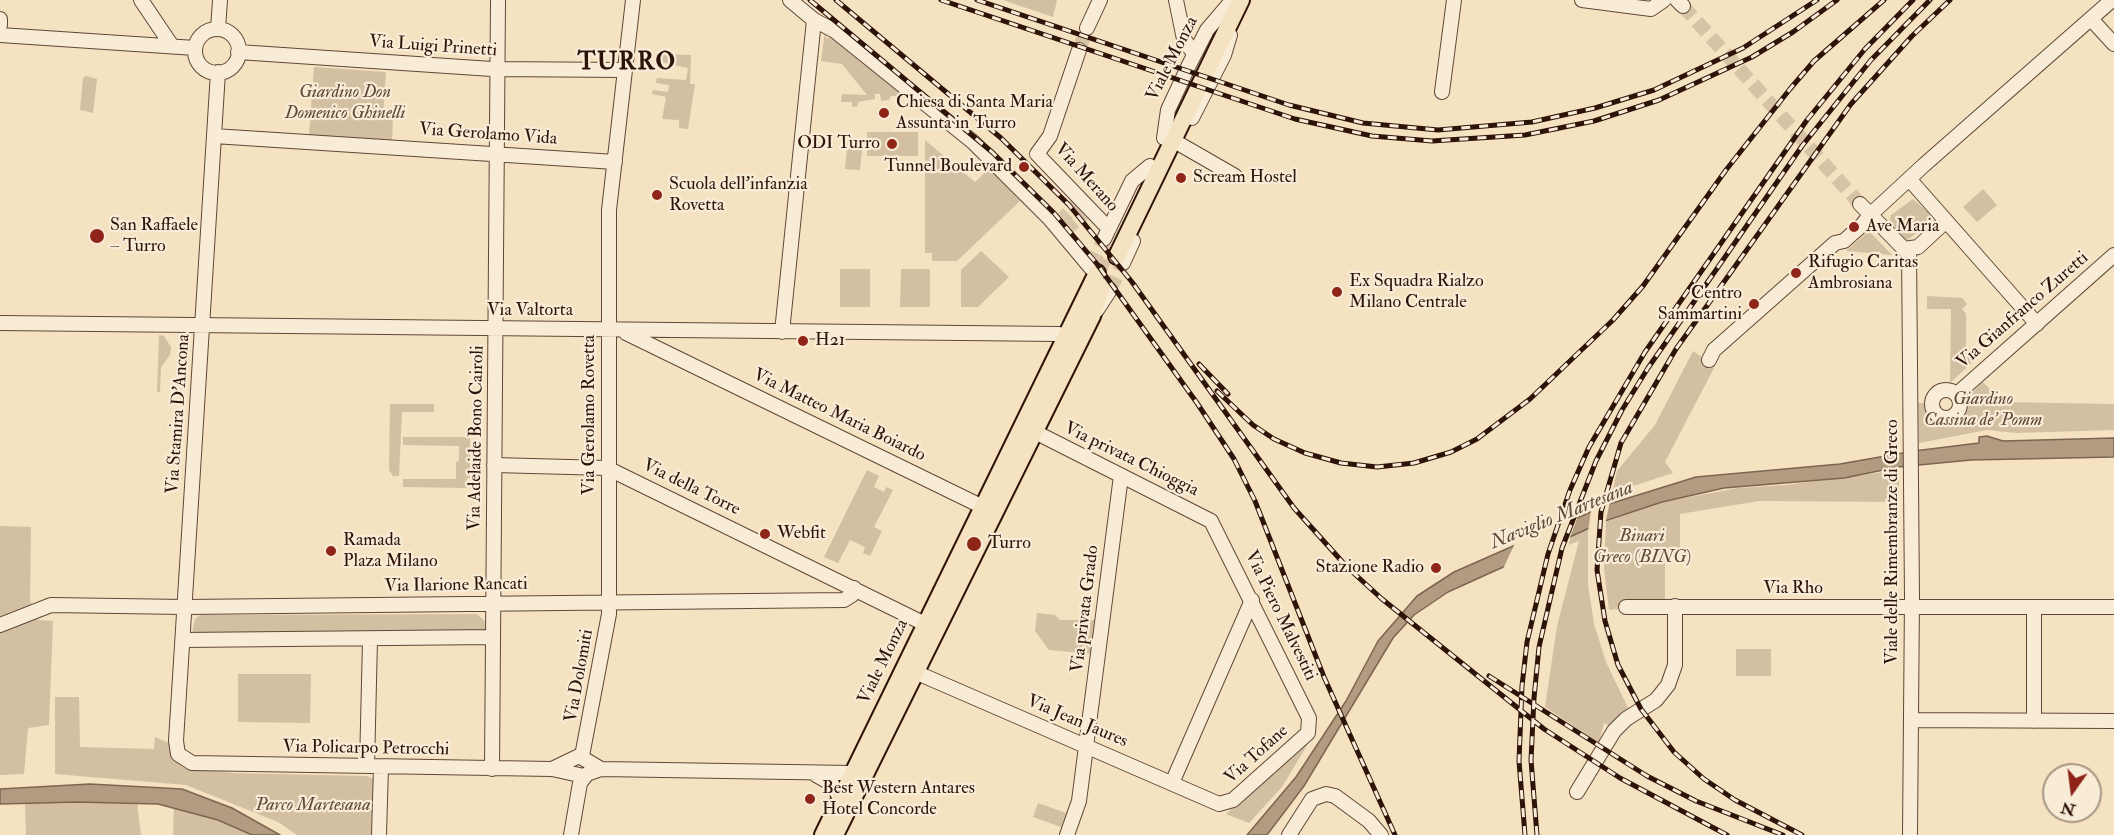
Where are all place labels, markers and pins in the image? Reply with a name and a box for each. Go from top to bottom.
place label: Chiesa di Santa Maria Assunta in Turro [896,92,1053,134]
marker: Chiesa di Santa Maria Assunta in Turro [877,106,891,120]
place label: ODI Turro [797,133,880,155]
marker: ODI Turro [885,137,899,151]
place label: Tunnel Boulevard [884,156,1012,178]
marker: Tunnel Boulevard [1017,160,1031,174]
place label: Scream Hostel [1193,167,1297,189]
marker: Scream Hostel [1174,171,1188,185]
place label: Scuola dell'infanzia Rovetta [669,174,808,216]
marker: Scuola dell'infanzia Rovetta [650,188,664,202]
place label: San Raffaele – Turro [110,215,198,258]
place label: Ave Maria [1866,216,1940,238]
marker: Ave Maria [1847,220,1861,234]
marker: San Raffaele – Turro [88,227,106,245]
place label: Rifugio Caritas Ambrosiana [1808,252,1918,294]
marker: Rifugio Caritas Ambrosiana [1789,266,1803,280]
place label: Ex Squadra Rialzo Milano Centrale [1349,271,1484,314]
place label: Centro Sammartini [1658,283,1742,326]
marker: Ex Squadra Rialzo Milano Centrale [1330,285,1344,299]
marker: Centro Sammartini [1747,297,1761,311]
place label: H21 [815,330,845,352]
marker: H21 [796,334,810,348]
place label: Webfit [777,523,826,545]
marker: Webfit [758,527,772,541]
place label: Ramada Plaza Milano [343,530,438,572]
place label: Turro [988,533,1031,555]
marker: Turro [965,535,983,553]
marker: Ramada Plaza Milano [324,544,338,558]
place label: Stazione Radio [1316,557,1424,579]
marker: Stazione Radio [1429,561,1443,575]
place label: Best Western Antares Hotel Concorde [822,778,975,820]
marker: Best Western Antares Hotel Concorde [803,792,817,806]

